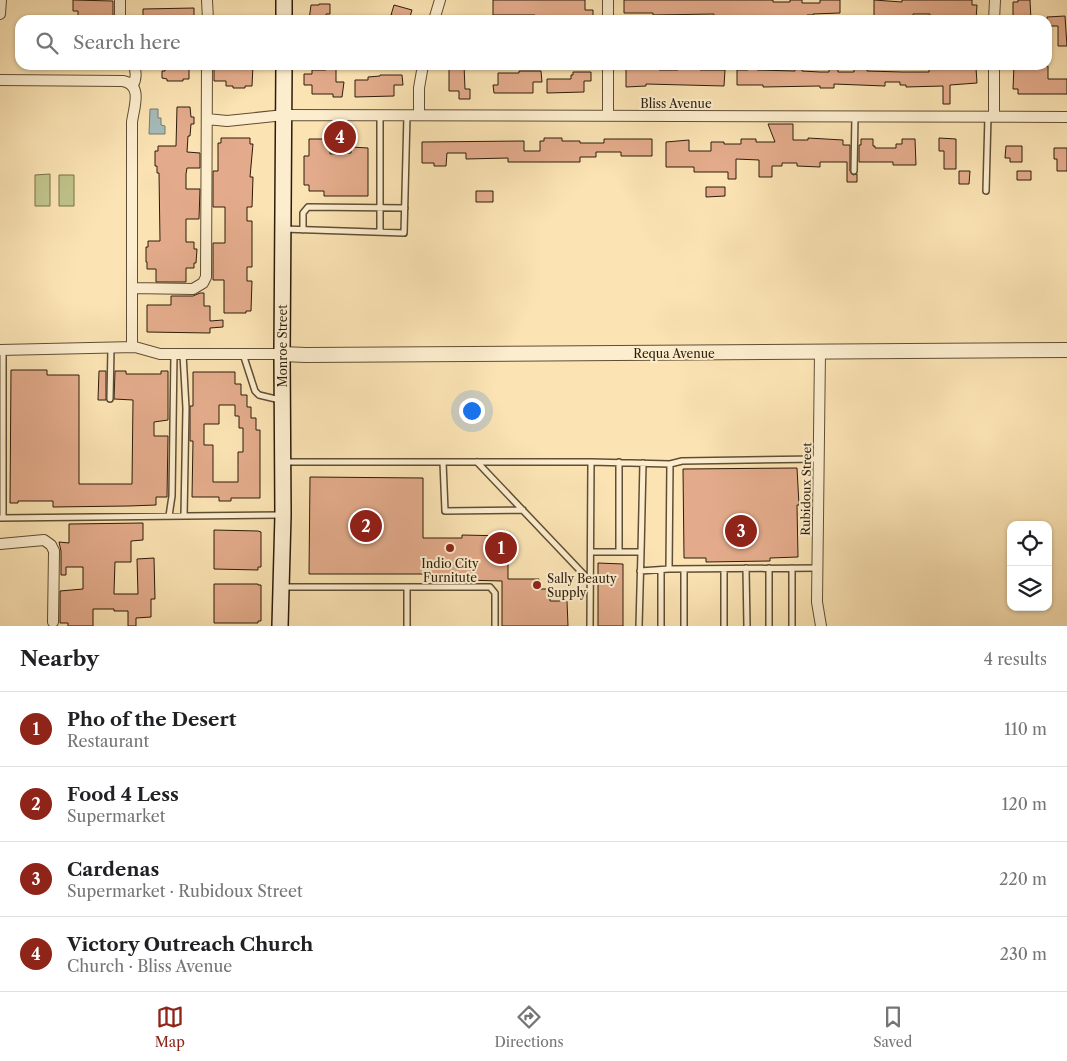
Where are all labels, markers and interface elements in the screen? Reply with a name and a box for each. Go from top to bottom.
search box [15,15,1052,70]
icon: search [33,29,61,57]
text: Search here [73,31,181,54]
street label: Bliss Avenue [640,96,712,111]
pin: 4 [324,118,356,156]
street label: Monroe Street [275,304,290,387]
street label: Requa Avenue [633,346,715,361]
your location [459,398,485,424]
street label: Rubidoux Street [798,442,814,536]
pin: 2 [350,507,382,545]
pin: 3 [725,512,757,550]
map controls [1007,521,1052,611]
button: locate [1007,521,1052,566]
pin: 1 [485,529,517,567]
marker: Indio City Furnitute [444,542,456,554]
place label: Indio City Furnitute [421,556,479,585]
button: layers [1007,566,1052,611]
place label: Sally Beauty Supply [547,571,617,600]
marker: Sally Beauty Supply [531,579,543,591]
text: Nearby [20,646,99,671]
text: 4 results [984,649,1047,669]
text: Pho of the Desert [67,708,236,731]
text: 1 [32,719,40,739]
text: 110 m [1004,719,1047,739]
text: Restaurant [67,731,149,751]
text: Food 4 Less [67,783,179,806]
text: 2 [31,794,41,814]
text: 120 m [1002,794,1047,814]
text: Supermarket [67,806,165,826]
text: Cardenas [67,858,159,881]
text: 3 [31,869,41,889]
text: 220 m [999,869,1047,889]
text: Supermarket · Rubidoux Street [67,881,303,901]
text: Victory Outreach Church [67,933,313,956]
text: 4 [31,944,41,964]
text: 230 m [1000,944,1047,964]
text: Church · Bliss Avenue [67,956,232,976]
tab: Map [155,1003,185,1051]
tab: Directions [494,1003,564,1051]
tab: Saved [873,1003,912,1051]

